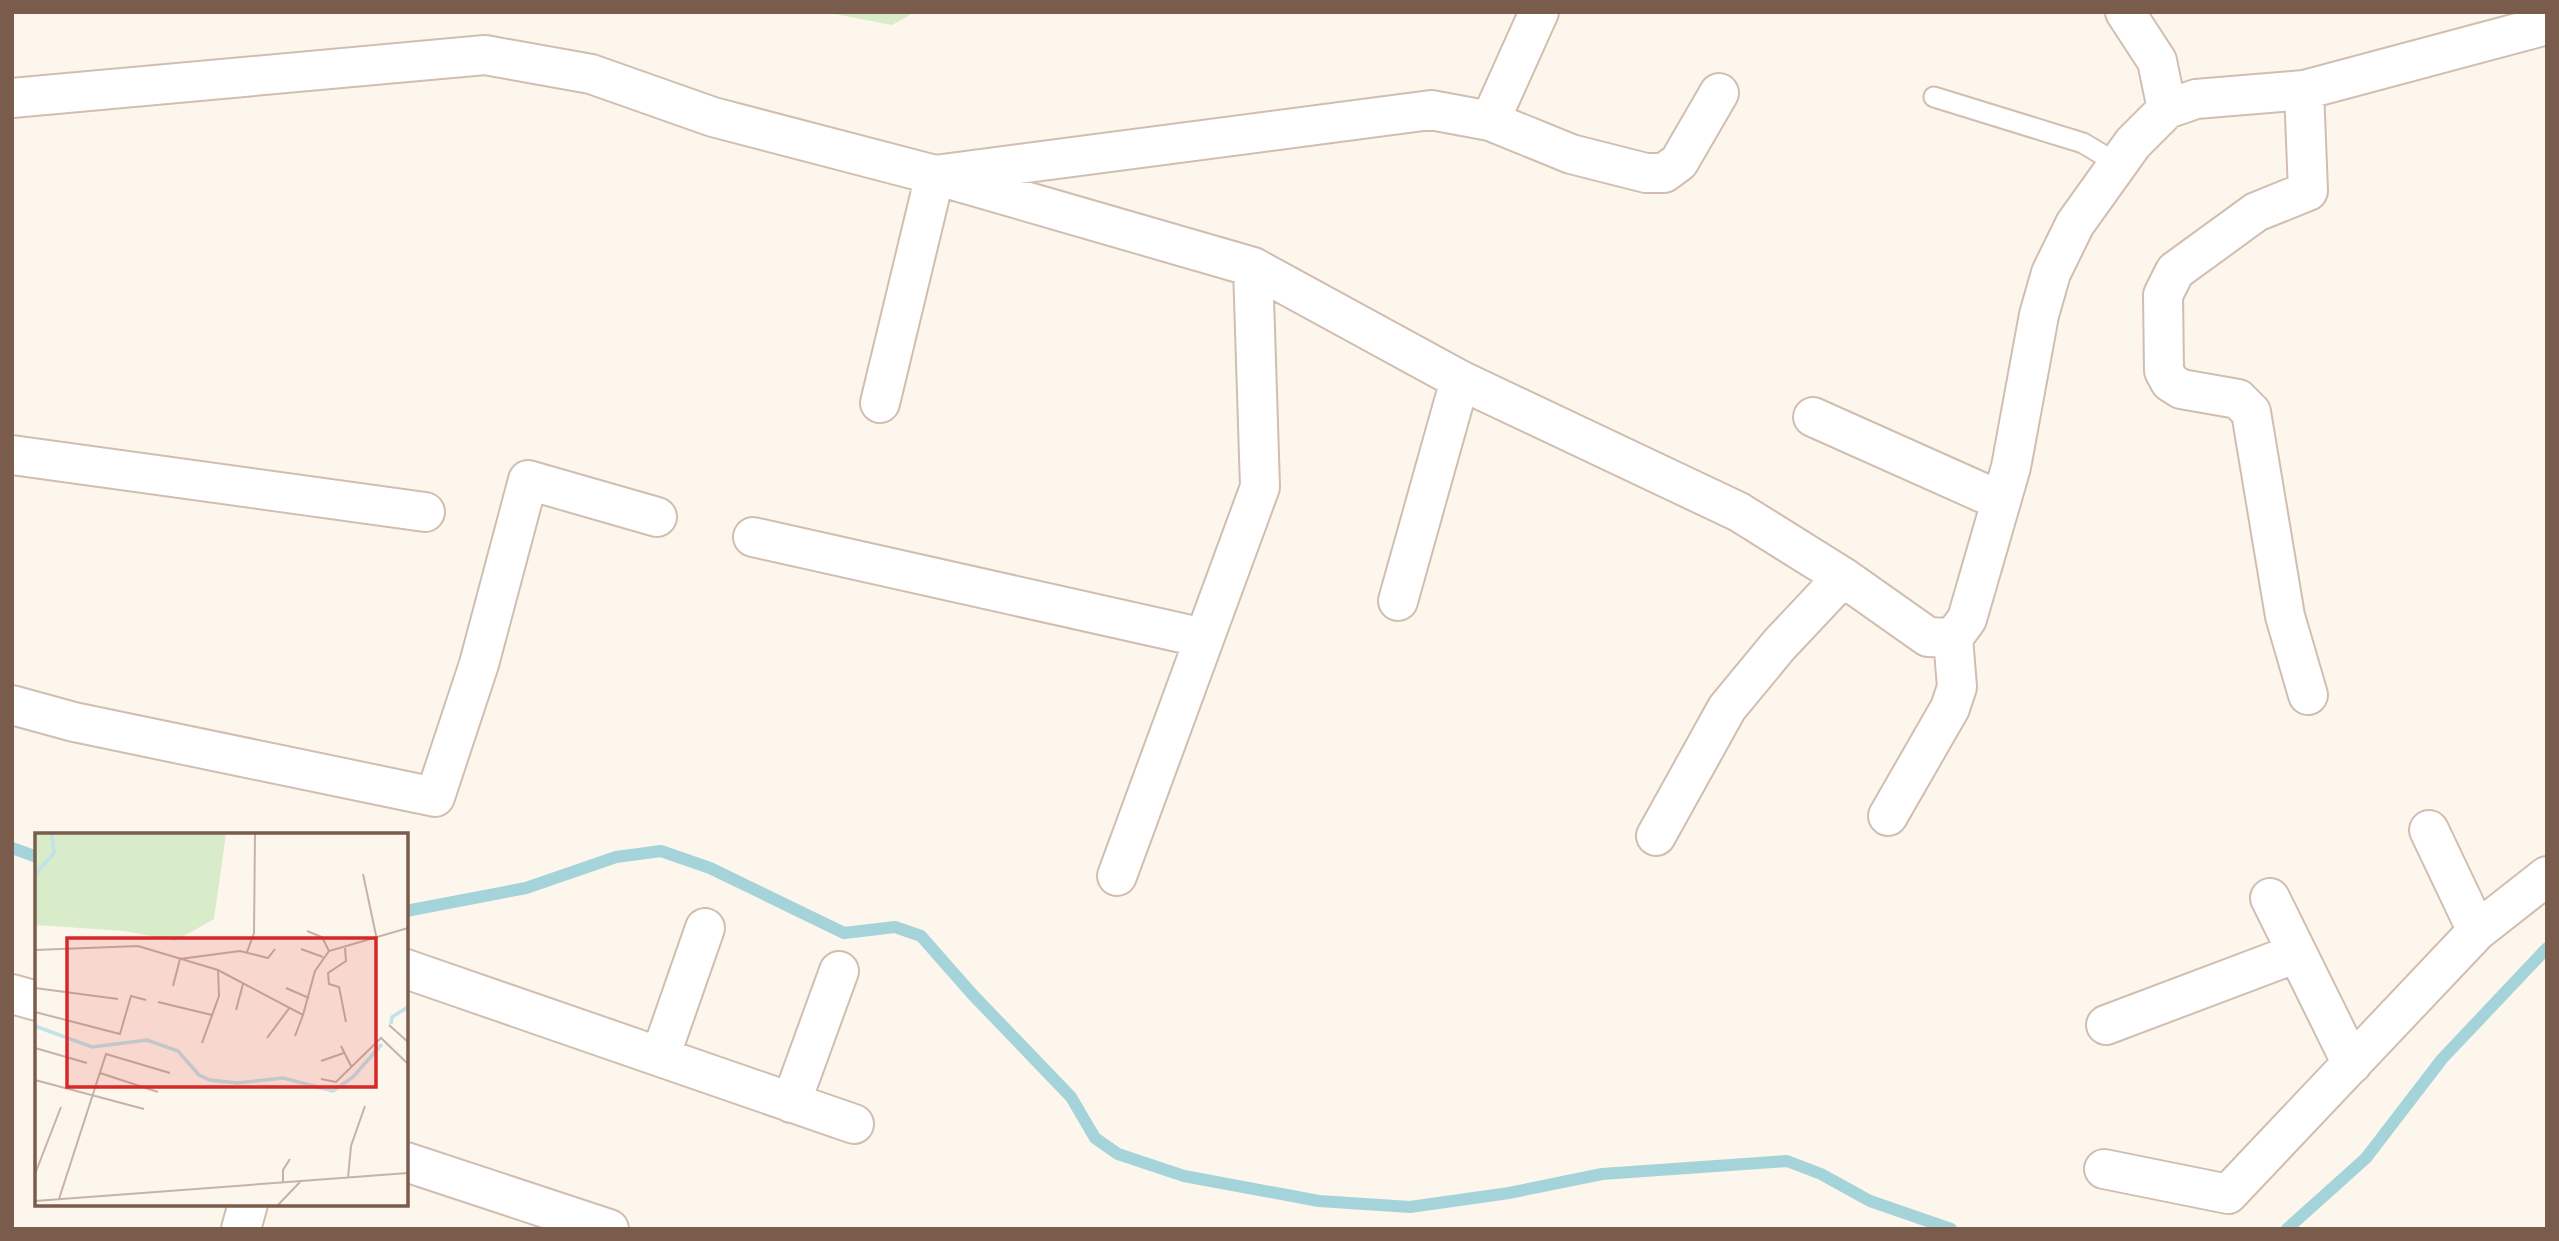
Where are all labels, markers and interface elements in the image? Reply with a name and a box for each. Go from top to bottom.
inset map [35,833,408,1206]

